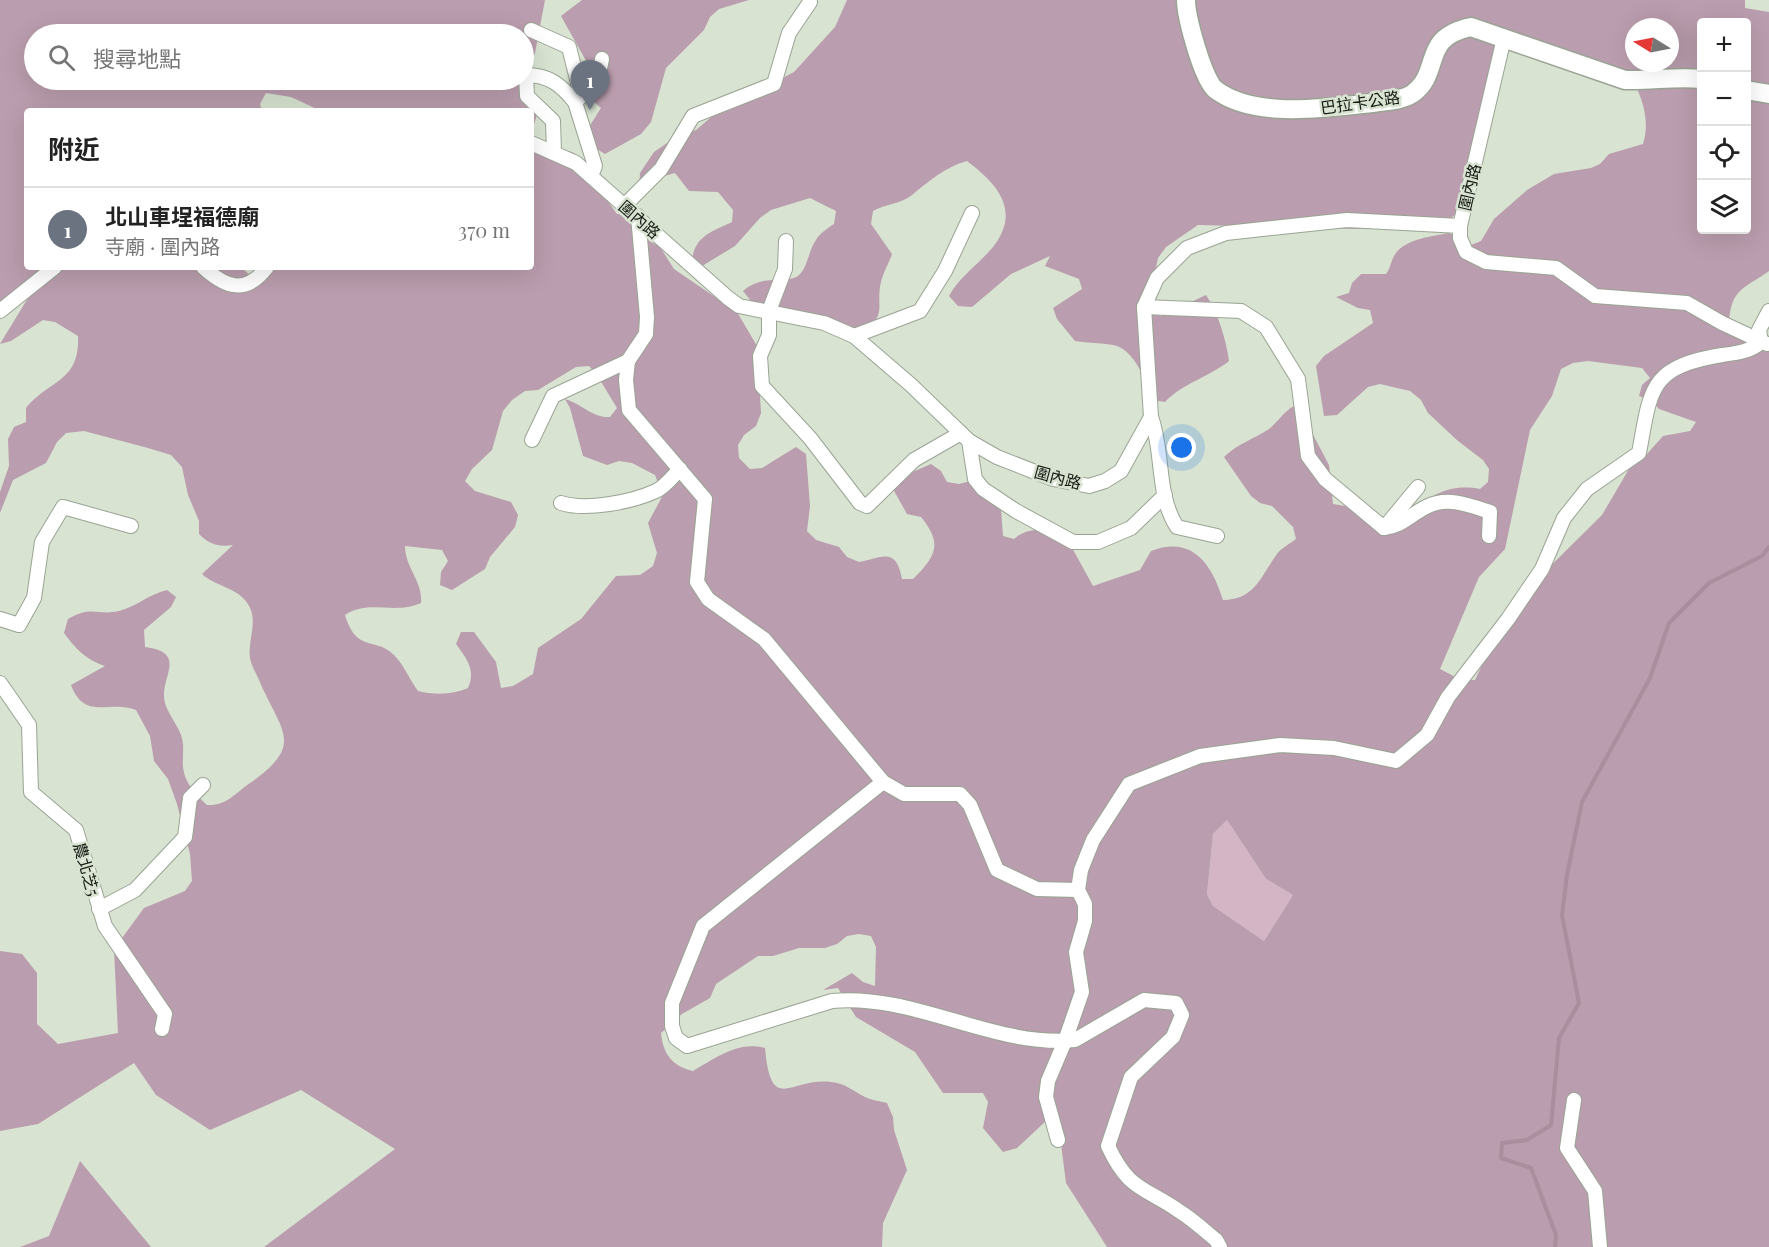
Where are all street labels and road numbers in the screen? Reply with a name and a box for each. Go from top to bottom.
street label: 巴拉卡公路 [1319,86,1401,118]
street label: 圍內路 [1453,161,1485,213]
street label: 圍內路 [615,195,665,243]
street label: 圍內路 [1032,461,1084,493]
street label: 農北芝5 [69,840,105,898]

